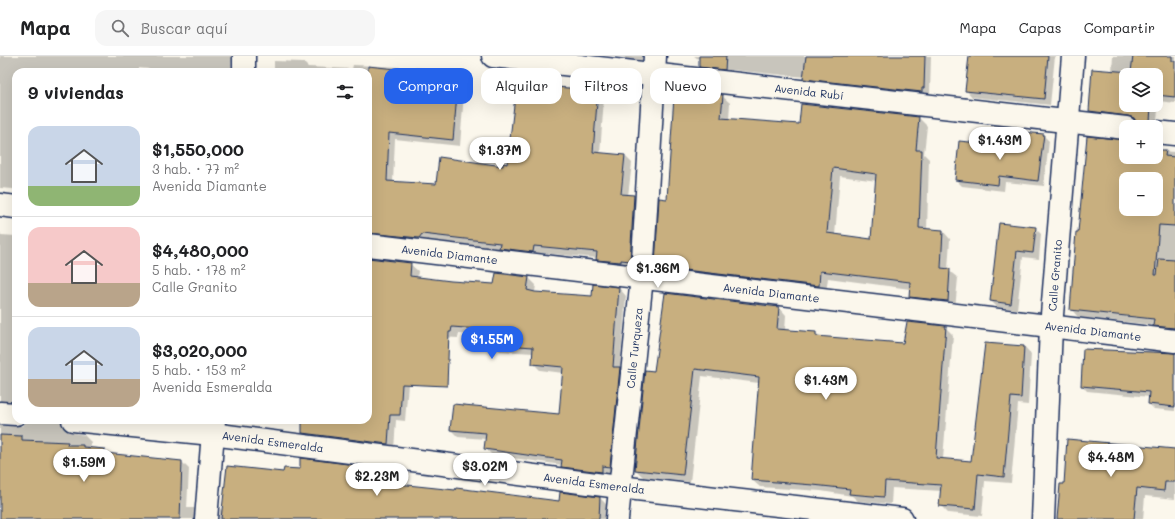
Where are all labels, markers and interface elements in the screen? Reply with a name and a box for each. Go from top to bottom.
search box [95,10,375,46]
text: Mapa [20,15,71,40]
icon: search [109,17,131,39]
text: Buscar aquí [141,18,228,38]
text: Mapa [960,18,997,37]
text: Capas [1019,18,1062,37]
text: Compartir [1084,18,1155,37]
chip: Comprar [384,68,473,104]
chip: Alquilar [481,68,562,104]
chip: Filtros [570,68,642,104]
chip: Nuevo [650,68,721,104]
map controls [1119,68,1163,216]
button: layers [1119,68,1163,112]
street label: Avenida Rubí [774,80,844,103]
text: 9 viviendas [28,81,124,103]
icon: filters [334,81,356,103]
button: + [1119,120,1163,164]
pin: $1.43M [967,127,1033,161]
text: $1.43M [978,131,1022,148]
pin: $1.37M [467,137,533,171]
text: $1,550,000 [152,138,244,160]
text: $1.37M [478,141,522,158]
icon: home [60,142,108,190]
text: 3 hab. · 77 m² [152,160,239,177]
button: − [1119,172,1163,216]
text: Avenida Diamante [152,177,267,194]
street label: Calle Granito [1044,238,1065,312]
text: $4,480,000 [152,239,249,261]
street label: Avenida Diamante [400,241,499,267]
icon: home [60,243,108,291]
pin: $1.36M [625,255,691,289]
text: $1.36M [636,259,680,276]
text: 5 hab. · 178 m² [152,261,246,278]
text: Calle Granito [152,278,237,295]
street label: Avenida Diamante [722,279,821,306]
street label: Calle Turqueza [623,307,646,389]
street label: Avenida Diamante [1044,318,1142,344]
pin: $1.55M [459,326,525,360]
text: $1.55M [470,330,514,347]
text: $3,020,000 [152,339,247,361]
icon: home [60,343,108,391]
text: 5 hab. · 153 m² [152,361,246,378]
pin: $1.43M [793,367,859,401]
text: $1.43M [804,371,848,388]
text: Avenida Esmeralda [152,378,273,395]
street label: Avenida Esmeralda [221,427,325,455]
pin: $4.48M [1078,444,1144,478]
text: $4.48M [1087,448,1135,465]
pin: $1.59M [51,449,117,483]
text: $1.59M [62,453,106,470]
pin: $3.02M [452,453,518,487]
text: $3.02M [462,457,508,474]
pin: $2.23M [344,463,410,497]
text: $2.23M [355,467,399,484]
street label: Avenida Esmeralda [542,469,646,497]

